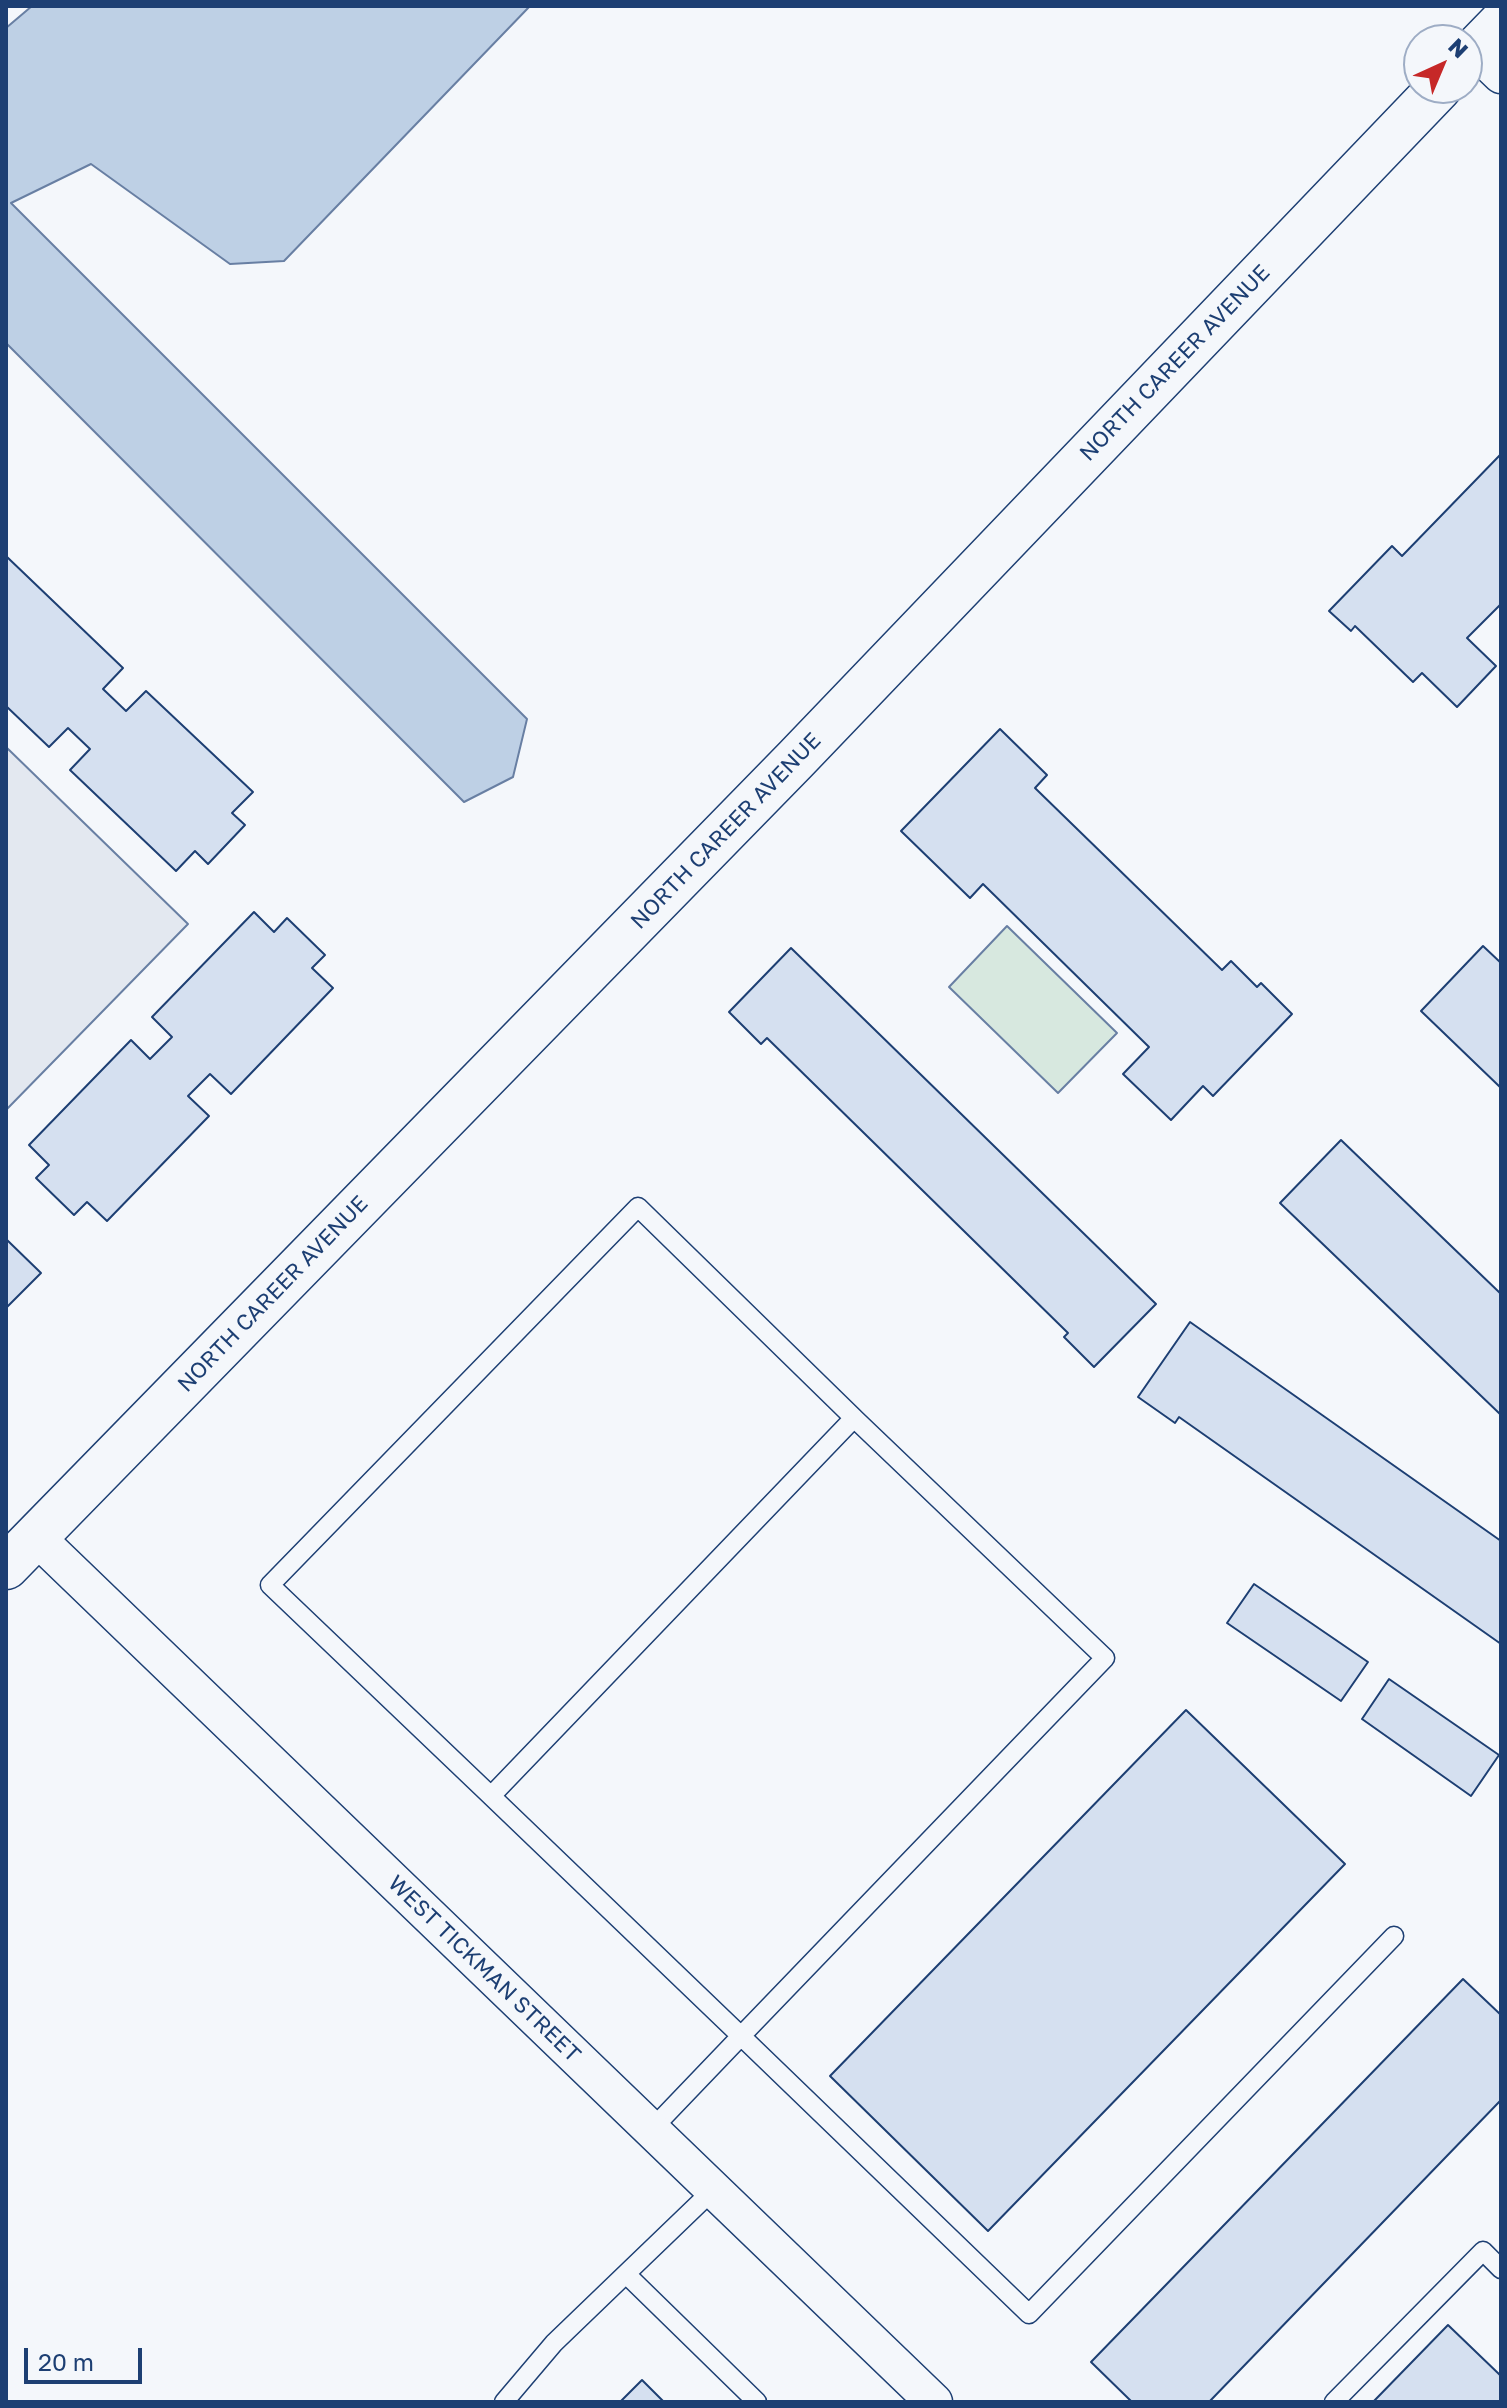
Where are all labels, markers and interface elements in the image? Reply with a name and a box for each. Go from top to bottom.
north arrow [1403,24,1483,104]
text: N [1443,32,1474,63]
street label: NORTH CAREER AVENUE [1074,260,1276,466]
street label: NORTH CAREER AVENUE [625,728,827,934]
street label: NORTH CAREER AVENUE [172,1191,374,1397]
street label: WEST TICKMAN STREET [382,1870,586,2068]
scale bar [28,2332,146,2382]
text: 20 m [38,2347,94,2376]

